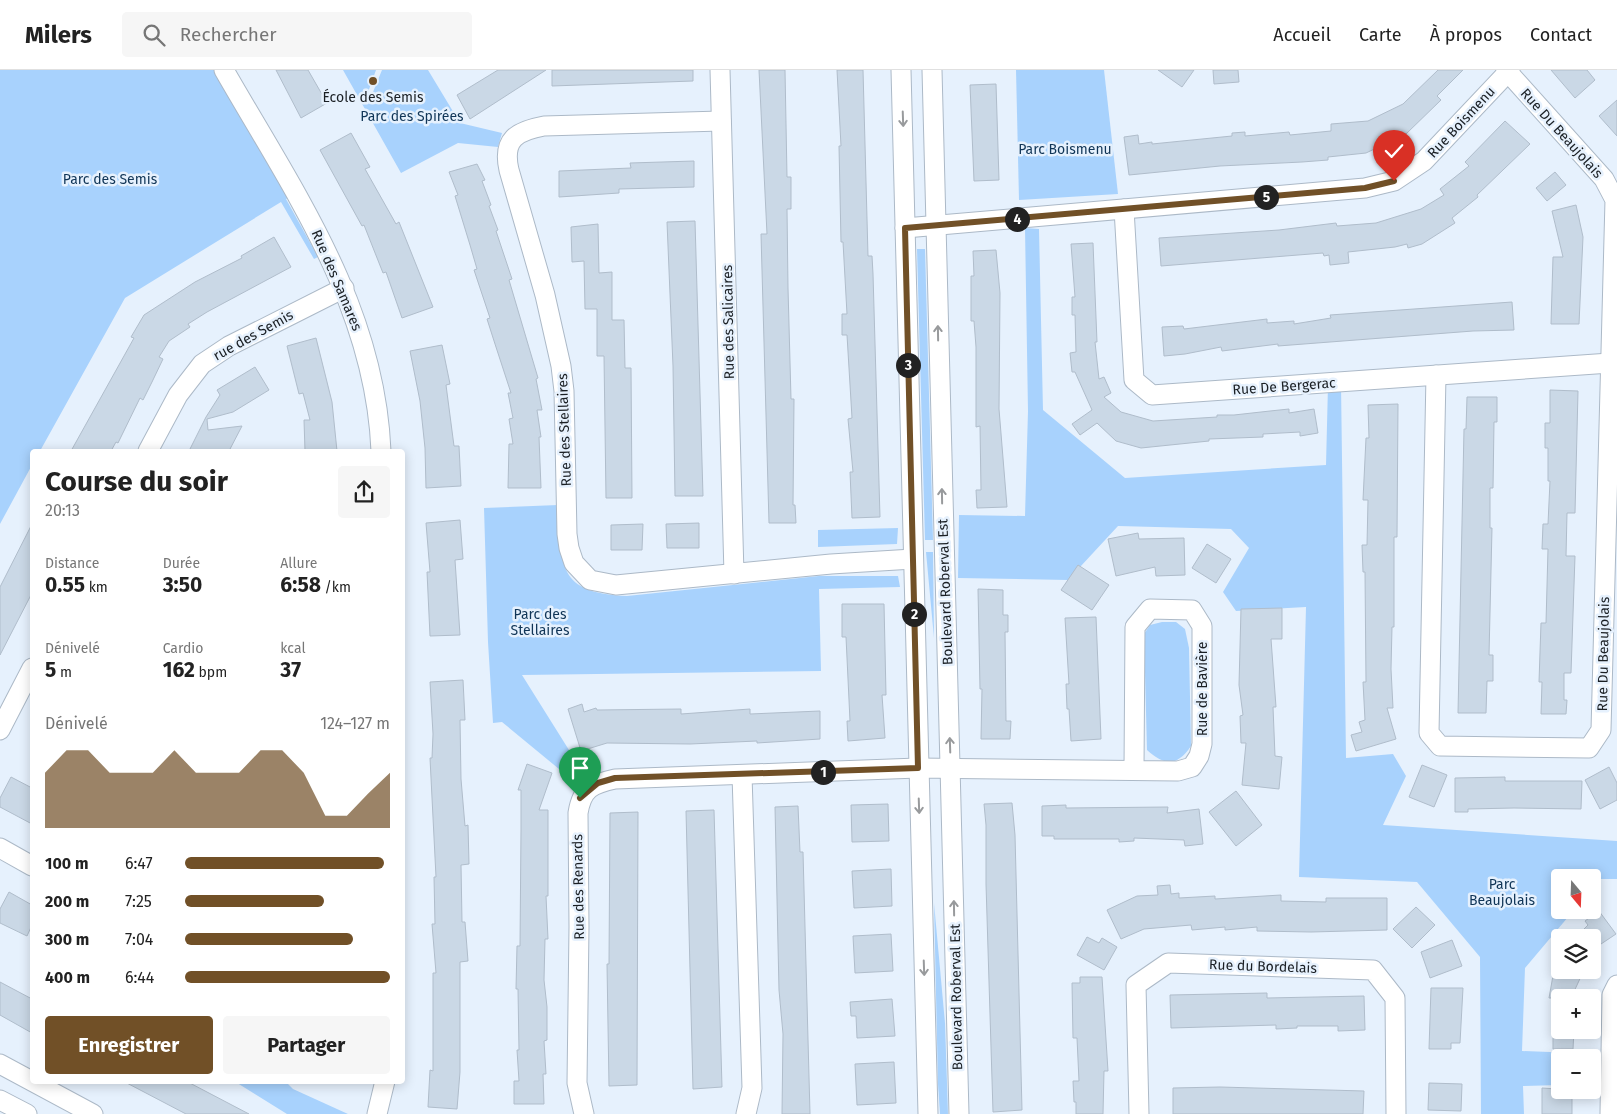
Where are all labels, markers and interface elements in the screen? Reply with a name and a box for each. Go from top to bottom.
search box [122,12,472,57]
text: Milers [25,21,92,49]
icon: search [140,21,168,49]
text: Rechercher [180,23,277,46]
text: Accueil [1273,24,1331,46]
text: Carte [1359,24,1402,46]
text: À propos [1430,24,1502,46]
text: Contact [1530,24,1592,46]
marker: École des Semis [367,75,379,87]
street label: Rue Boismenu [1424,83,1499,161]
street label: Rue Du Beaujolais [1517,85,1607,182]
place label: École des Semis [322,88,424,106]
park label: Parc des Spirées [360,108,464,125]
one-way arrow [898,110,907,126]
pin [1373,130,1415,181]
icon: check [1380,137,1408,165]
park label: Parc Boismenu [1018,141,1112,158]
park label: Parc des Semis [63,171,158,188]
pin: 5 [1254,184,1278,210]
text: 5 [1263,189,1270,206]
pin: 4 [1004,206,1030,232]
text: 4 [1014,211,1021,228]
street label: Rue des Samares [308,227,366,334]
street label: Rue des Salicaires [719,264,738,379]
street label: rue des Semis [210,306,297,364]
one-way arrow [933,325,943,342]
pin: 3 [896,352,920,378]
text: 3 [905,357,912,374]
street label: Rue des Stellaires [554,373,575,487]
street label: Rue De Bergerac [1232,374,1337,399]
text: Course du soir [45,465,228,498]
button: share [338,466,390,518]
one-way arrow [937,488,946,504]
text: 20:13 [45,501,80,520]
street label: Boulevard Roberval Est [934,518,957,666]
text: Distance [45,555,99,572]
text: Durée [163,555,200,572]
text: Allure [280,555,317,572]
text: 0.55 [45,572,85,598]
text: 3:50 [163,572,202,598]
text: 6:58 [280,572,321,598]
text: km [85,579,108,596]
text: /km [321,579,351,596]
street label: Rue Du Beaujolais [1594,596,1613,712]
pin: 2 [902,602,926,626]
park label: Parc des Stellaires [511,606,570,639]
text: 2 [911,606,918,623]
text: Dénivelé [45,640,100,657]
text: Cardio [163,640,203,657]
text: kcal [280,640,306,657]
street label: Rue de Bavière [1194,642,1211,736]
text: 5 [45,657,56,683]
text: 162 [163,657,195,683]
text: 37 [280,657,301,683]
text: m [56,664,72,681]
text: bpm [195,664,227,681]
text: Dénivelé [45,714,108,733]
text: 124–127 m [320,714,390,733]
one-way arrow [946,738,955,754]
pin [559,747,601,798]
icon: arrive [566,754,594,782]
pin: 1 [810,760,836,784]
text: 1 [820,764,827,781]
one-way arrow [914,798,924,814]
street label: Rue des Renards [569,833,588,940]
text: 100 m [45,854,88,873]
text: 6:47 [125,854,153,873]
north arrow [1551,869,1601,919]
map controls [1551,869,1601,1099]
park label: Parc Beaujolais [1469,876,1535,909]
text: 200 m [45,892,89,911]
text: 7:25 [125,892,152,911]
one-way arrow [949,900,959,916]
street label: Boulevard Roberval Est [947,923,966,1070]
button: layers [1551,929,1601,979]
text: 300 m [45,930,89,949]
text: 7:04 [125,930,153,949]
street label: Rue du Bordelais [1209,956,1318,977]
one-way arrow [919,960,928,976]
text: 400 m [45,968,90,987]
text: 6:44 [125,968,154,987]
button: + [1551,989,1601,1039]
button: Enregistrer [45,1016,213,1074]
button: Partager [223,1016,390,1074]
button: − [1551,1049,1601,1099]

